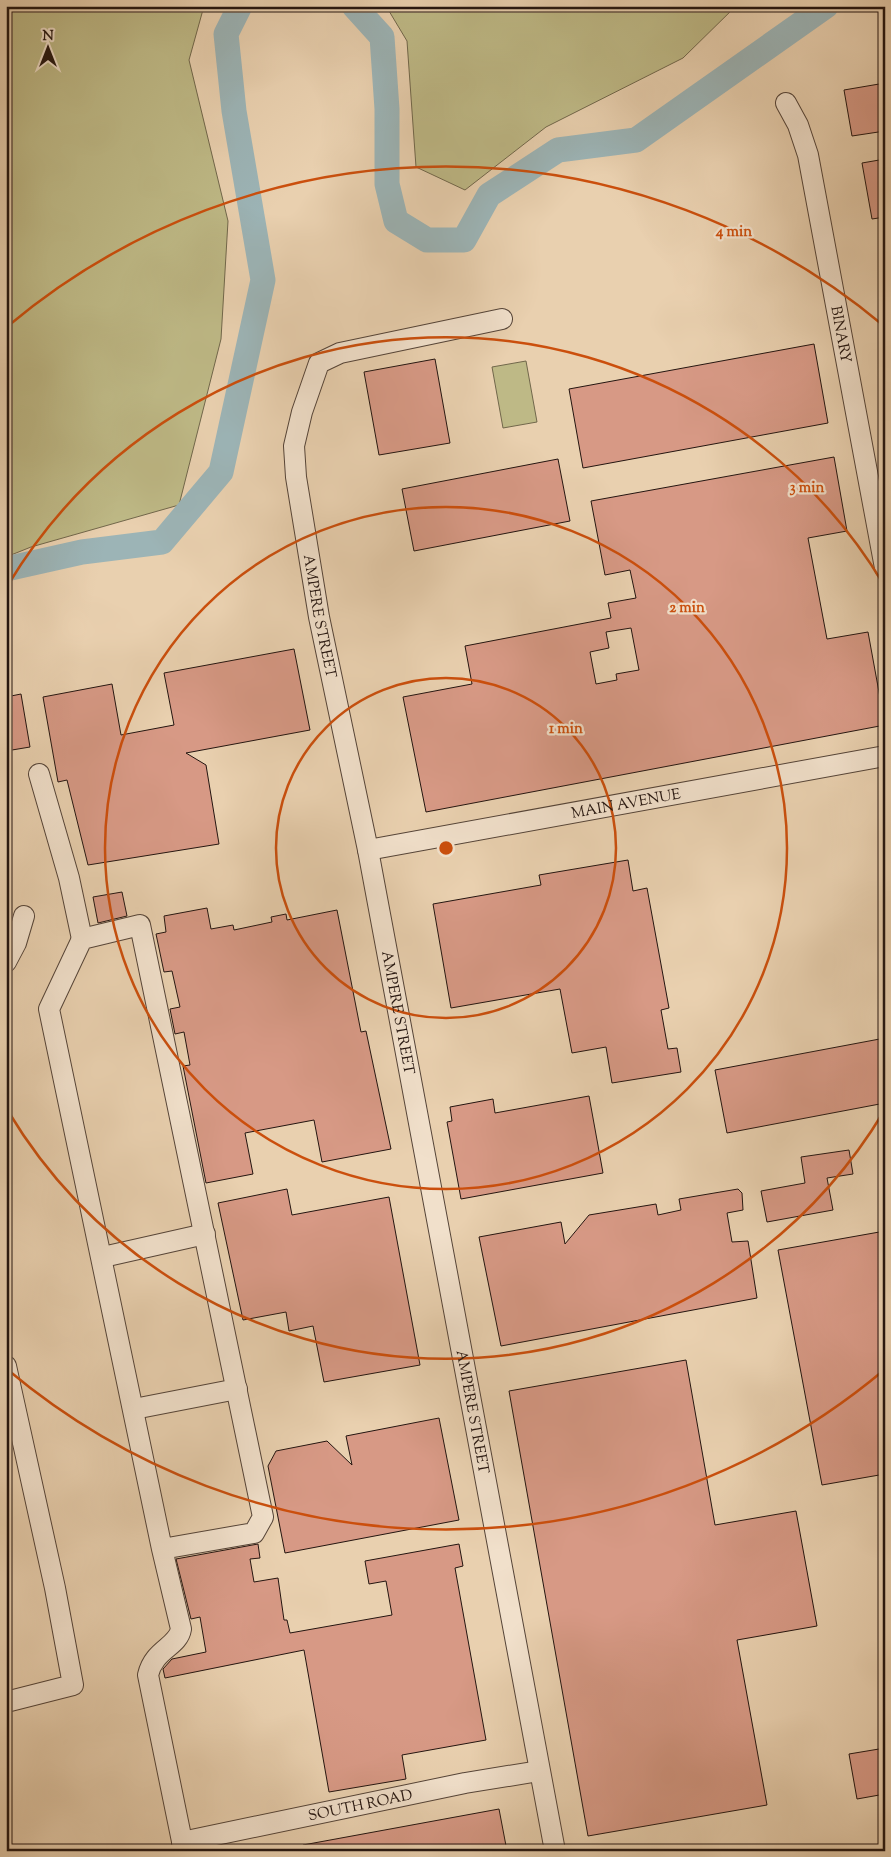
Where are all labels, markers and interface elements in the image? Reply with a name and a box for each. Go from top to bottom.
north arrow [22,22,72,72]
text: N [42,27,54,47]
text: 4 min [715,222,752,243]
street label: BINARY [824,304,856,365]
text: 3 min [790,478,825,499]
street label: AMPERE STREET [297,553,341,681]
text: 2 min [669,598,705,619]
text: 1 min [549,719,583,740]
street label: MAIN AVENUE [570,784,682,825]
centre of rings [437,839,455,857]
street label: AMPERE STREET [375,949,419,1077]
street label: AMPERE STREET [450,1348,493,1476]
street label: SOUTH ROAD [306,1785,415,1827]

